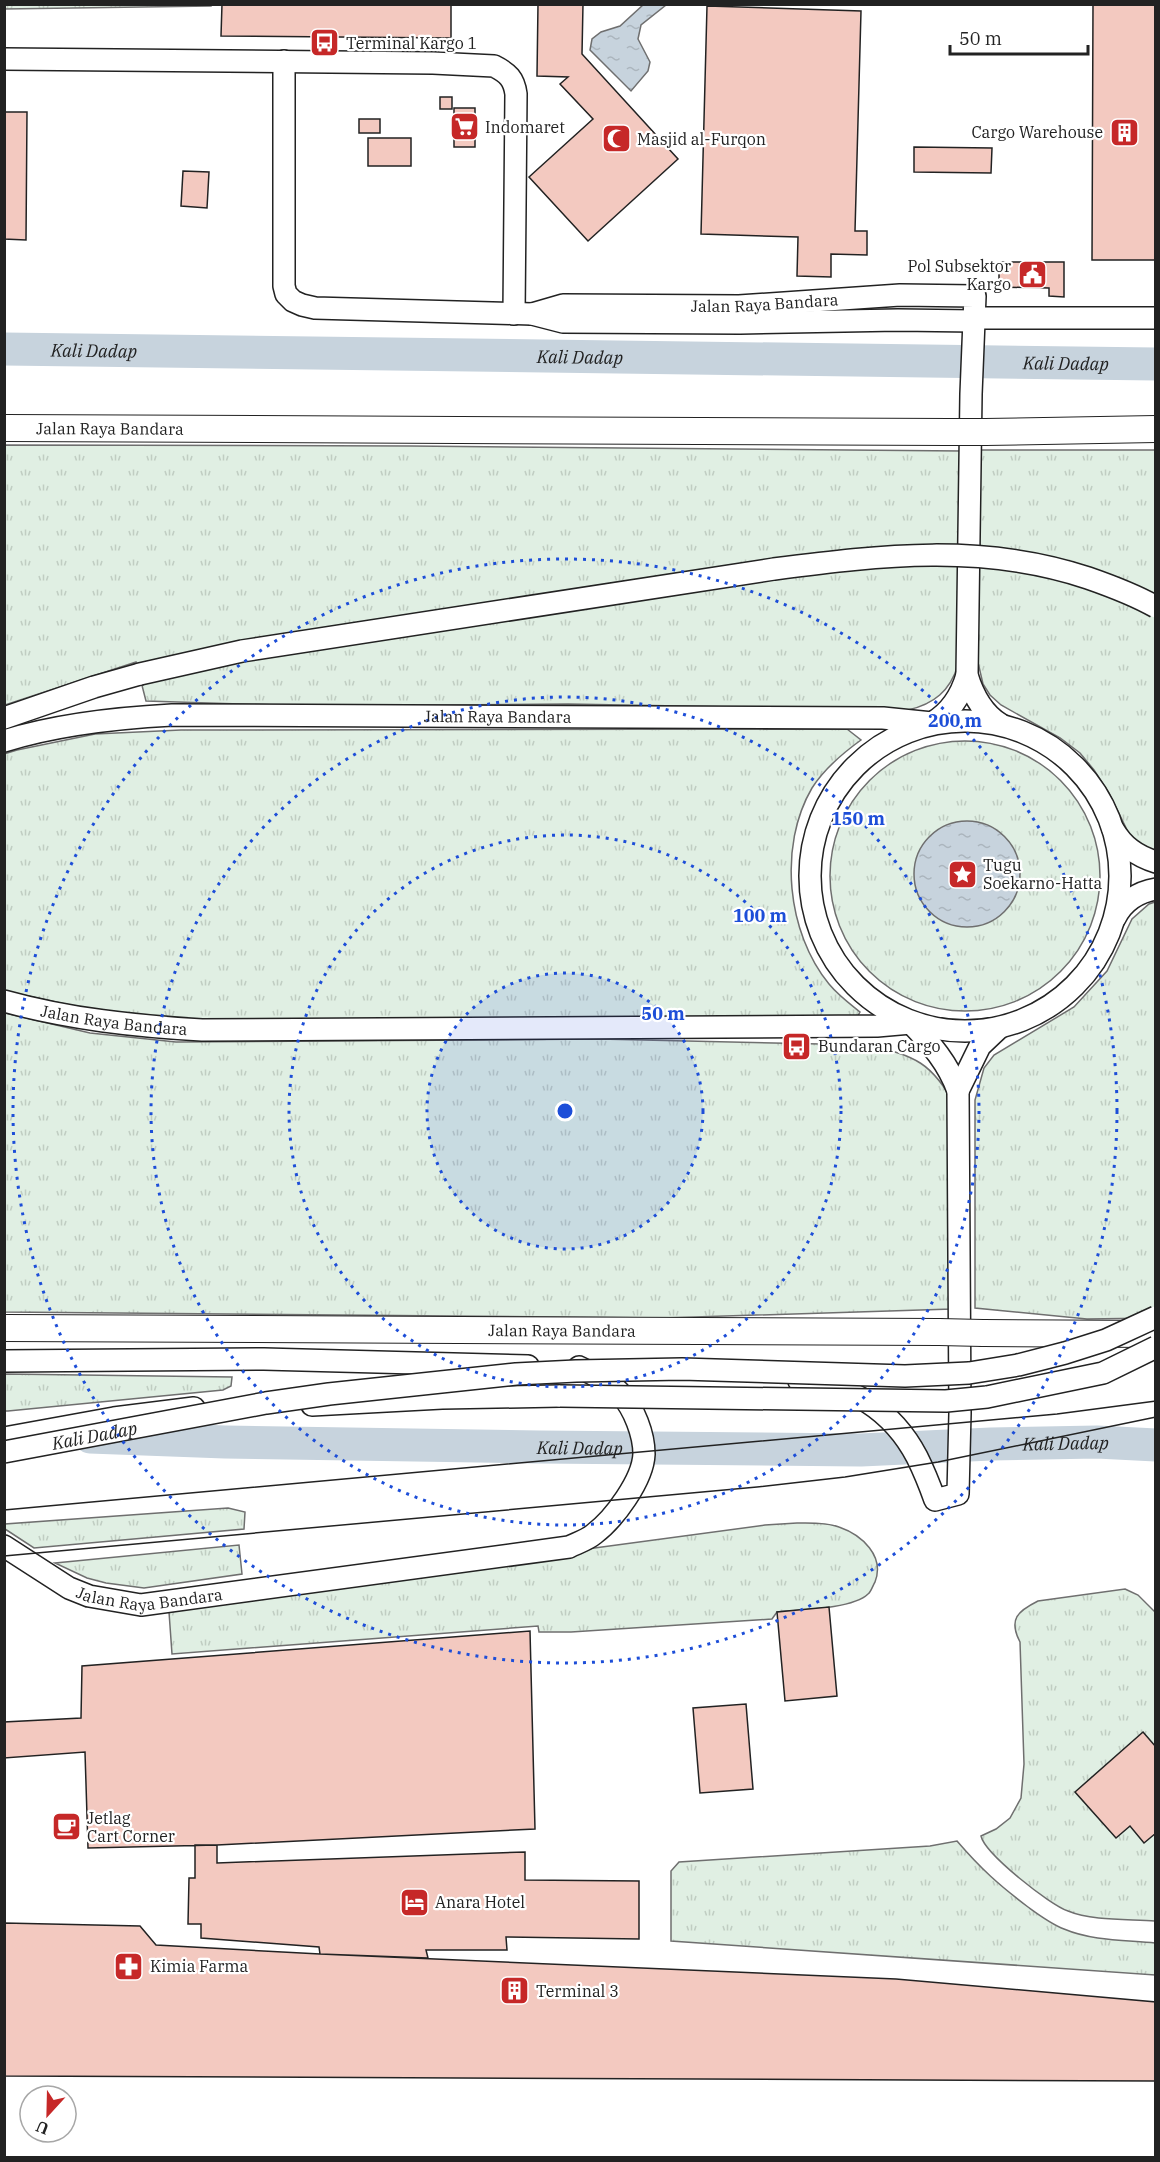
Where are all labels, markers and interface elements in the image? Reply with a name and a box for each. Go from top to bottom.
scale bar [950,18,1088,56]
bus stop icon: Terminal Kargo 1 [309,27,341,59]
text: 50 m [959,27,1002,50]
place label: Terminal Kargo 1 [346,33,477,53]
supermarket icon: Indomaret [448,111,480,143]
building icon: Cargo Warehouse [1108,116,1140,148]
place label: Indomaret [485,117,565,137]
place label: Cargo Warehouse [971,122,1103,142]
mosque icon: Masjid al-Furqon [600,123,632,155]
place label: Masjid al-Furqon [637,129,766,149]
place label: Pol Subsektor Kargo [908,256,1011,294]
public building icon: Pol Subsektor Kargo [1016,259,1048,291]
street label: Jalan Raya Bandara [691,289,839,316]
water label: Kali Dadap [50,338,137,362]
water label: Kali Dadap [536,344,623,369]
water label: Kali Dadap [1022,351,1109,375]
street label: Jalan Raya Bandara [36,418,184,439]
street label: Jalan Raya Bandara [424,706,572,727]
text: 200 m [928,709,983,732]
text: 150 m [831,807,886,830]
place label: Tugu Soekarno-Hatta [983,855,1102,893]
place icon: Tugu Soekarno-Hatta [946,858,978,890]
text: 100 m [733,904,788,927]
street label: Jalan Raya Bandara [39,1000,188,1039]
text: 50 m [641,1002,685,1025]
bus stop icon: Bundaran Cargo [781,1030,813,1062]
place label: Bundaran Cargo [818,1036,941,1056]
centre of rings [555,1101,575,1121]
street label: Jalan Raya Bandara [488,1320,636,1341]
water label: Kali Dadap [49,1416,139,1455]
water label: Kali Dadap [1021,1430,1109,1455]
water label: Kali Dadap [536,1435,623,1459]
street label: Jalan Raya Bandara [73,1582,224,1615]
place label: Jetlag Cart Corner [87,1808,175,1846]
cafe icon: Jetlag Cart Corner [50,1811,82,1843]
hotel icon: Anara Hotel [398,1886,430,1918]
place label: Anara Hotel [435,1892,525,1912]
pharmacy icon: Kimia Farma [113,1950,145,1982]
place label: Kimia Farma [150,1956,249,1976]
building icon: Terminal 3 [499,1975,531,2007]
place label: Terminal 3 [536,1981,619,2001]
north arrow [18,2084,78,2144]
text: U [33,2116,52,2139]

